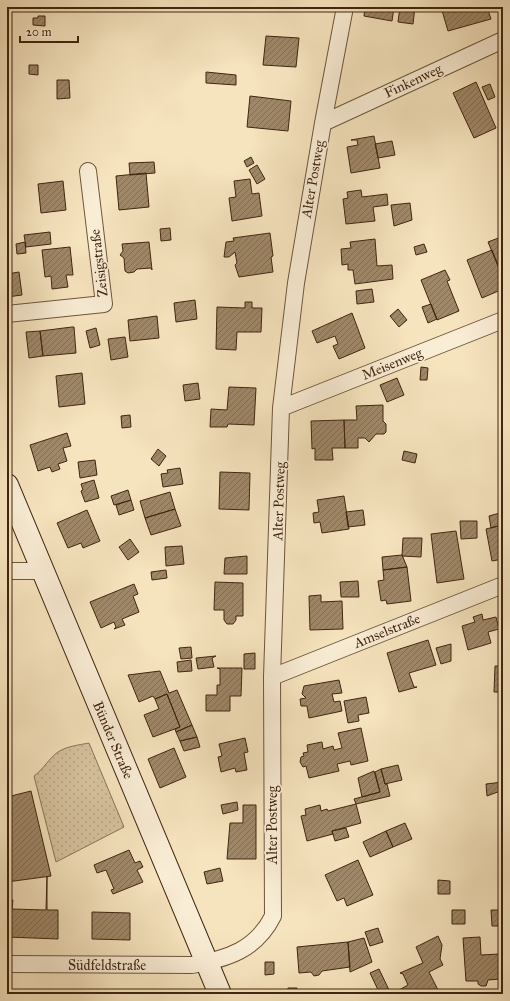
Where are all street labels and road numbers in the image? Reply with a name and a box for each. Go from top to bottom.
street label: Finkenweg [381,60,445,102]
street label: Alter Postweg [298,138,328,220]
street label: Zeisigstraße [86,228,112,298]
street label: Meisenweg [359,344,425,384]
street label: Alter Postweg [269,461,289,542]
street label: Amselstraße [350,610,423,652]
street label: Bünder Straße [89,699,137,782]
street label: Alter Postweg [264,785,281,865]
street label: Südfeldstraße [68,957,146,974]

